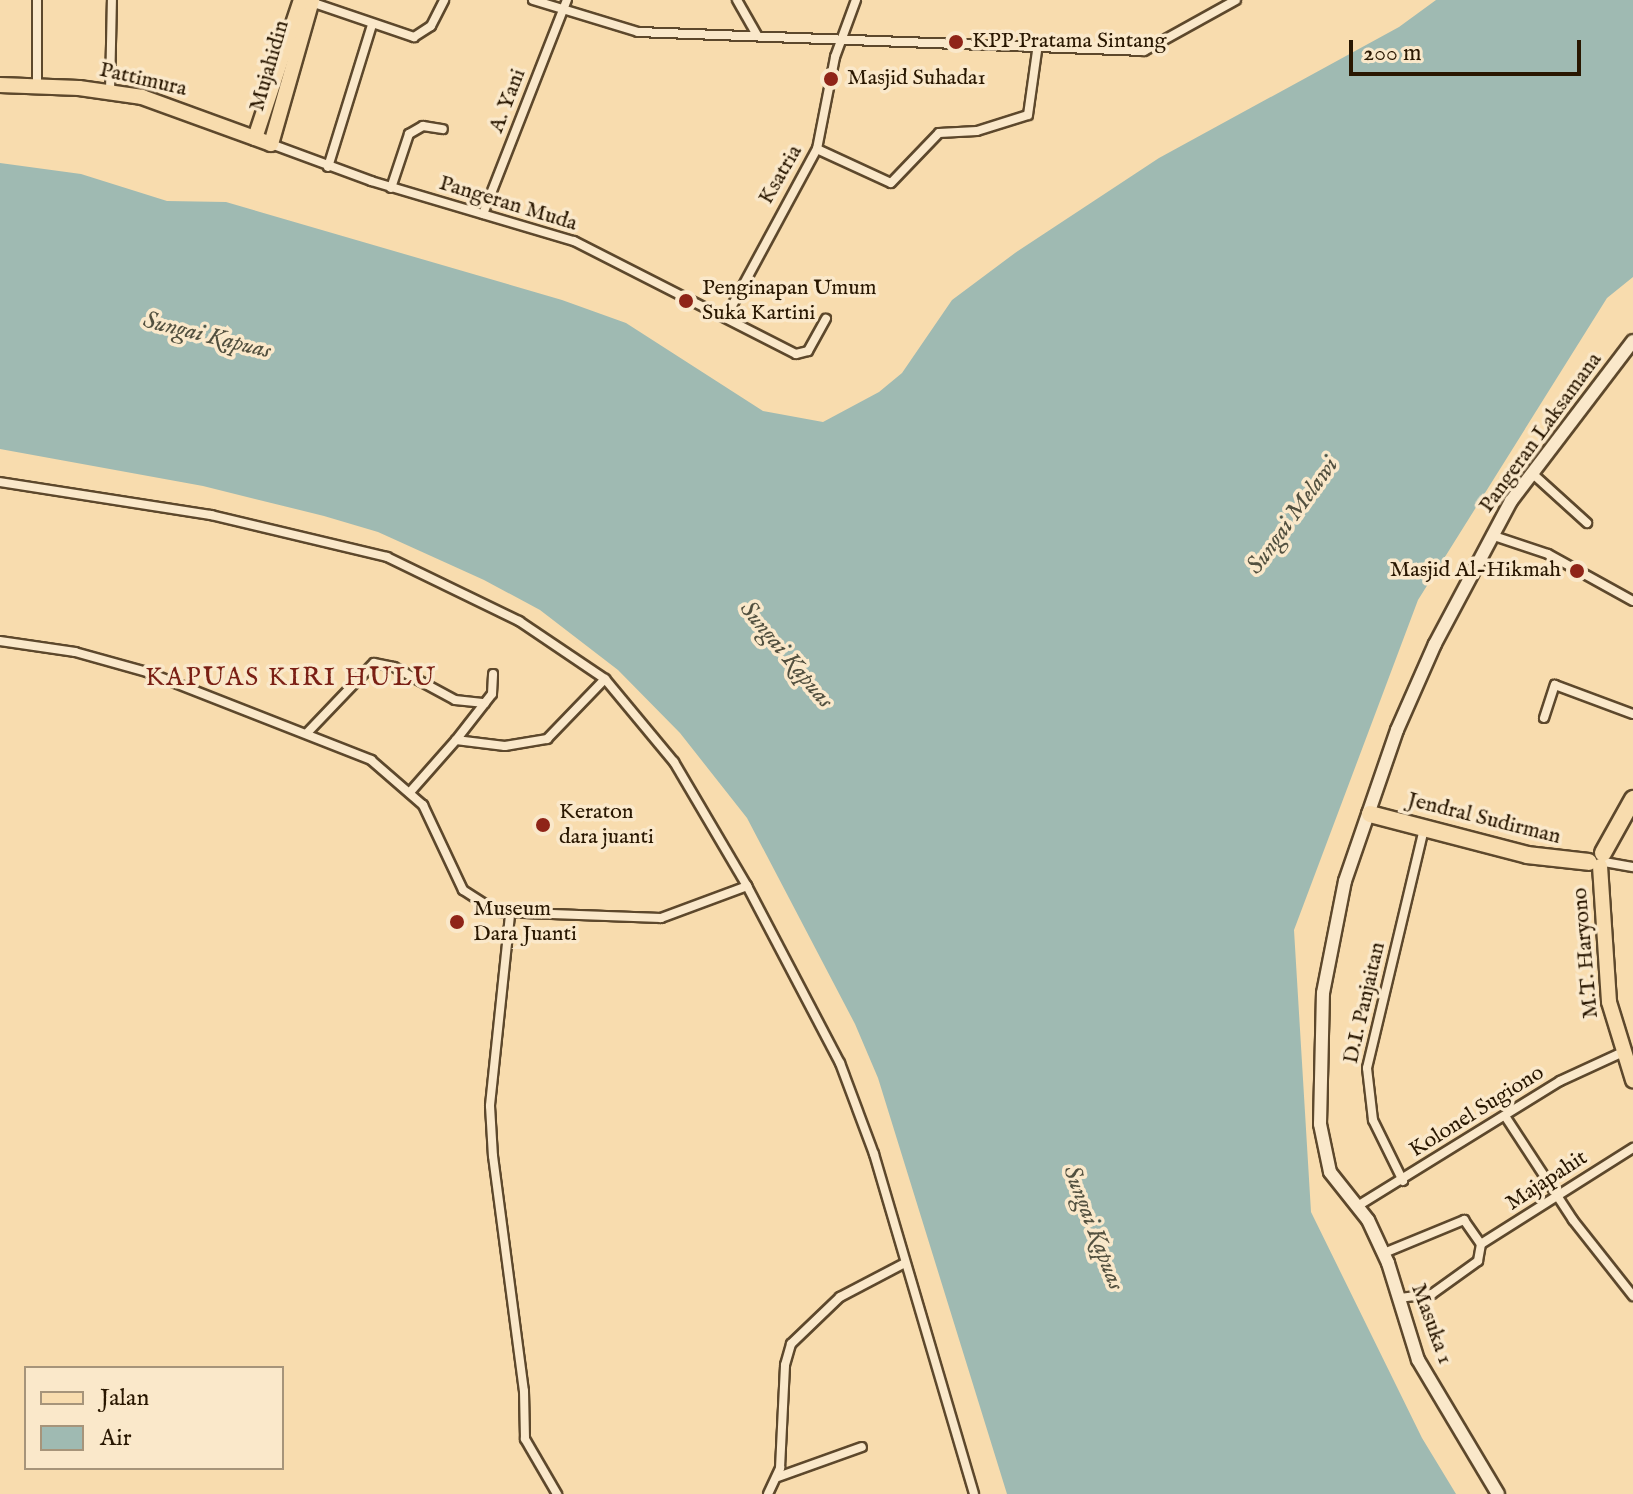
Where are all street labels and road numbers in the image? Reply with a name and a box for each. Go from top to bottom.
street label: Mujahidin [244,17,296,115]
street label: Pattimura [97,57,189,103]
street label: A. Yani [484,65,532,137]
street label: Ksatria [754,141,808,209]
street label: Pangeran Muda [436,170,580,238]
street label: Pangeran Laksamana [1474,348,1608,518]
street label: Jendral Sudirman [1405,787,1563,851]
street label: M.T. Haryono [1567,886,1605,1020]
street label: D.I. Panjaitan [1338,940,1392,1066]
street label: Kolonel Sugiono [1405,1060,1549,1164]
street label: Majapahit [1501,1145,1593,1217]
street label: Masuka 1 [1404,1280,1458,1368]

